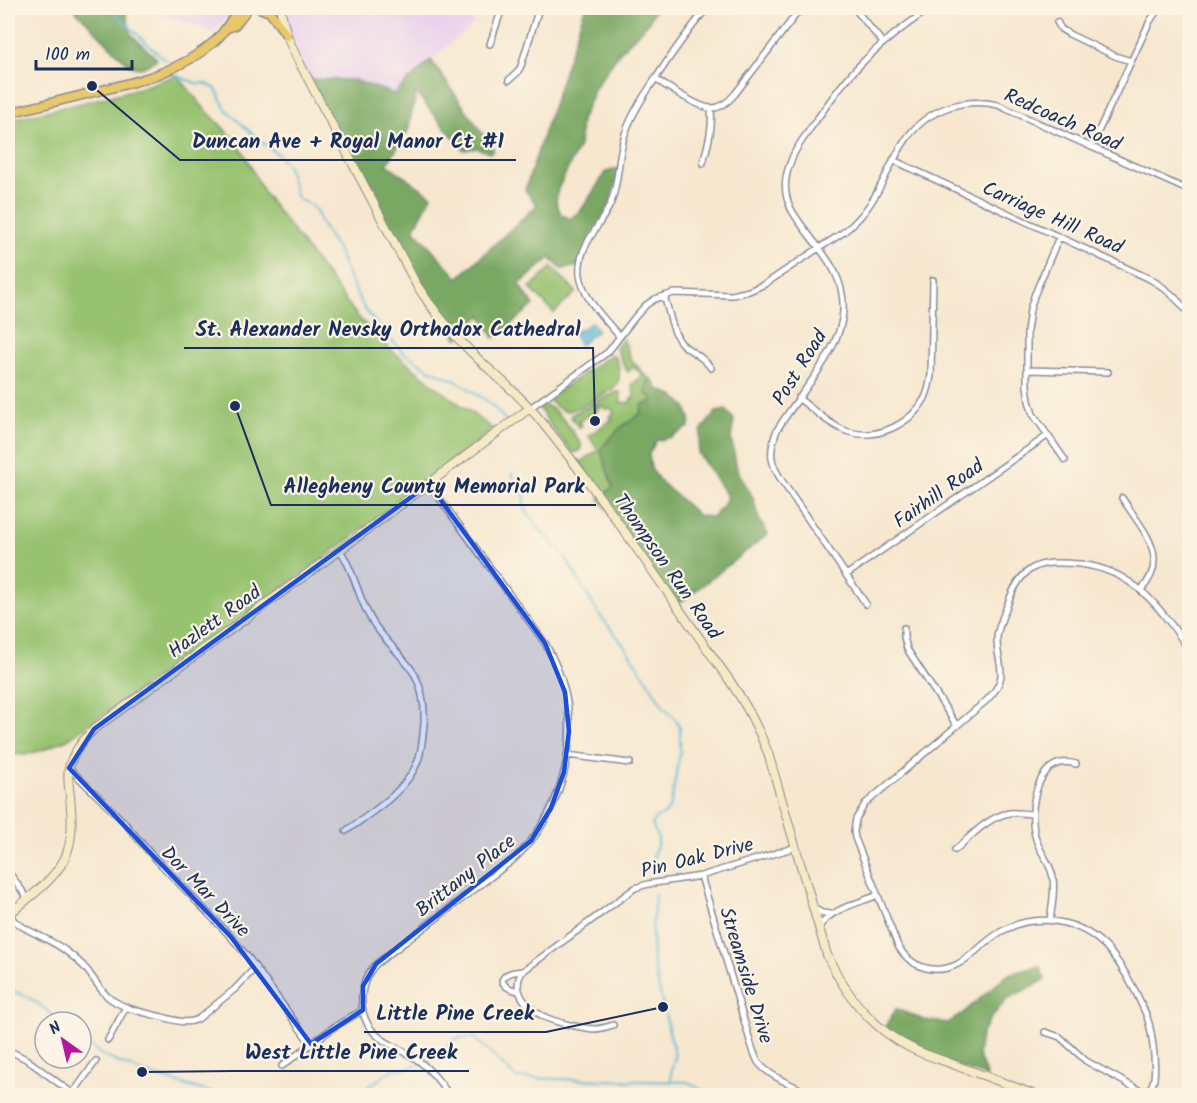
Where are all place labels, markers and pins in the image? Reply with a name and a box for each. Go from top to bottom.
callout: Duncan Ave + Royal Manor Ct #1 [180,121,516,160]
callout: St. Alexander Nevsky Orthodox Cathedral [184,309,593,348]
callout: Allegheny County Memorial Park [271,466,596,505]
callout: Little Pine Creek [364,993,546,1032]
callout: West Little Pine Creek [233,1032,469,1071]

